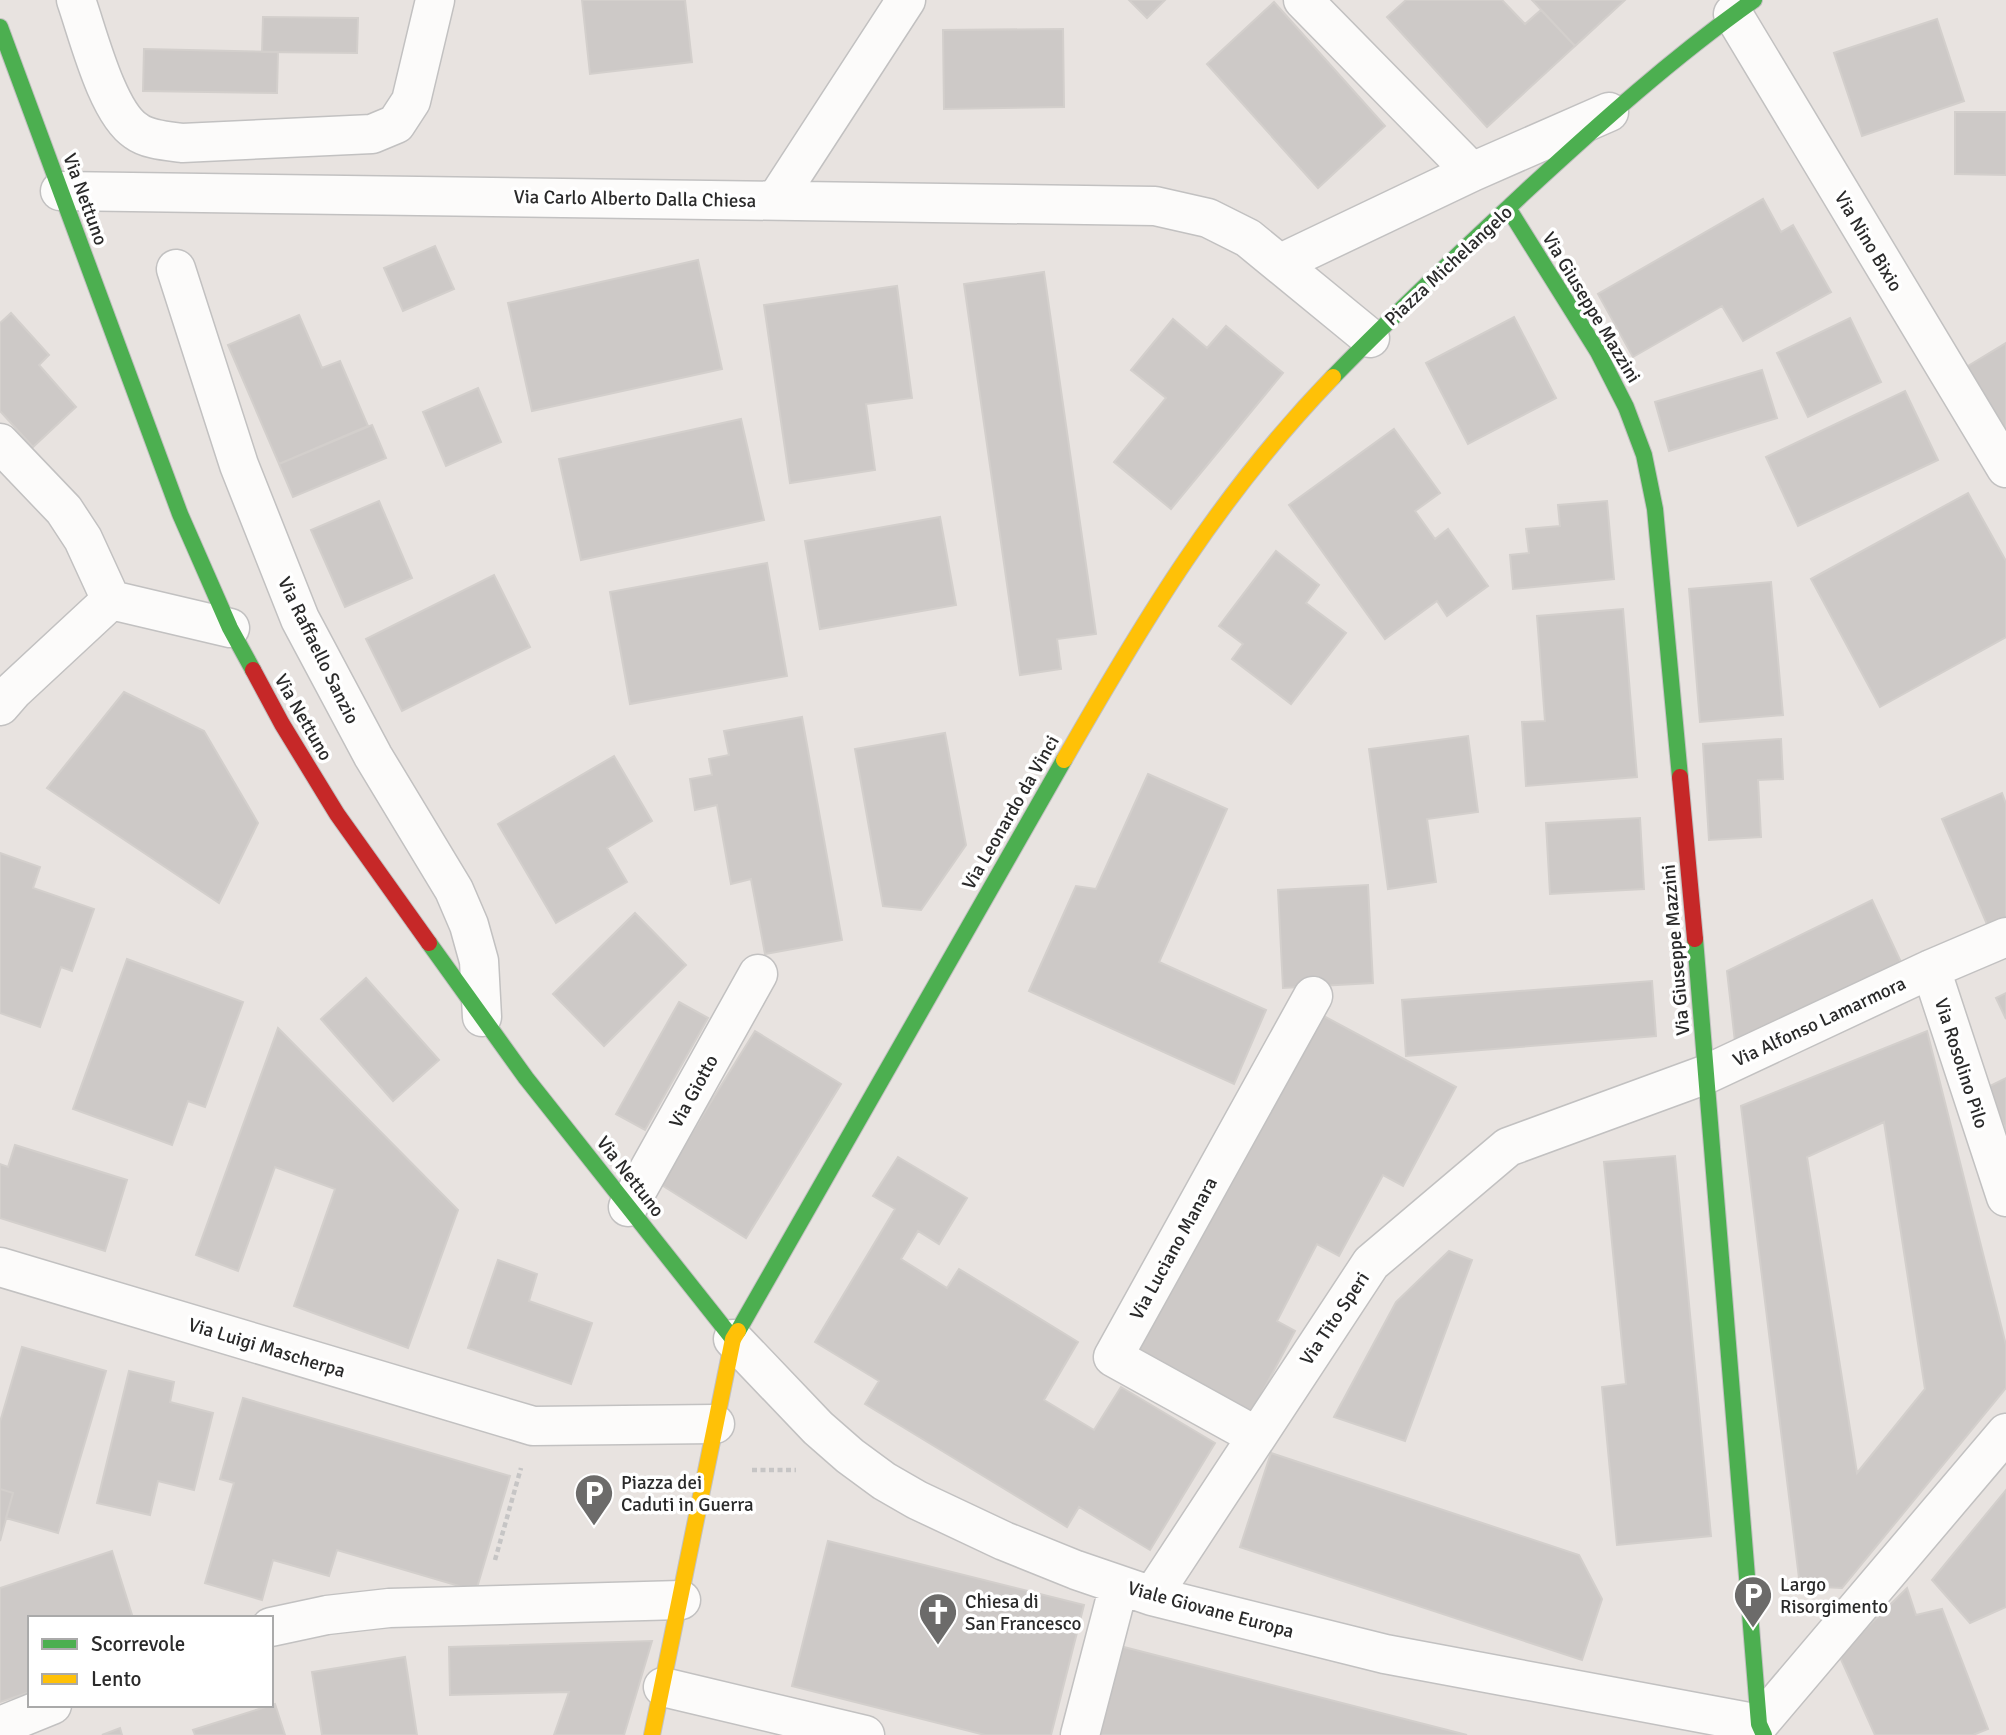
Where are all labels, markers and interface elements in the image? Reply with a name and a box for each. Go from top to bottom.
street label: Via Nettuno [57,150,113,249]
street label: Via Carlo Alberto Dalla Chiesa [513,185,757,213]
street label: Via Nino Bixio [1829,187,1908,296]
street label: Piazza Michelangelo [1380,200,1518,331]
street label: Via Giuseppe Mazzini [1537,228,1646,387]
street label: Via Raffaello Sanzio [272,573,364,728]
street label: Via Nettuno [269,670,338,765]
street label: Via Leonardo da Vinci [957,731,1065,894]
street label: Via Giuseppe Mazzini [1657,863,1695,1037]
street label: Via Alfonso Lamarmora [1729,971,1910,1073]
street label: Via Rosolino Pilo [1929,995,1993,1131]
street label: Via Giotto [664,1051,724,1132]
street label: Via Nettuno [591,1131,669,1222]
street label: Via Luciano Manara [1125,1173,1223,1324]
street label: Via Tito Speri [1295,1267,1375,1370]
street label: Via Luigi Mascherpa [185,1313,348,1383]
place label: Piazza dei Caduti in Guerra [621,1471,754,1517]
parking icon: Piazza dei Caduti in Guerra [573,1472,615,1527]
place label: Largo Risorgimento [1780,1573,1888,1619]
parking icon: Largo Risorgimento [1732,1574,1774,1629]
street label: Viale Giovane Europa [1125,1576,1297,1644]
place label: Chiesa di San Francesco [965,1590,1082,1636]
church icon: Chiesa di San Francesco [917,1591,959,1646]
legend [28,1616,273,1707]
text: Scorrevole [91,1631,185,1657]
text: Lento [91,1666,141,1692]

